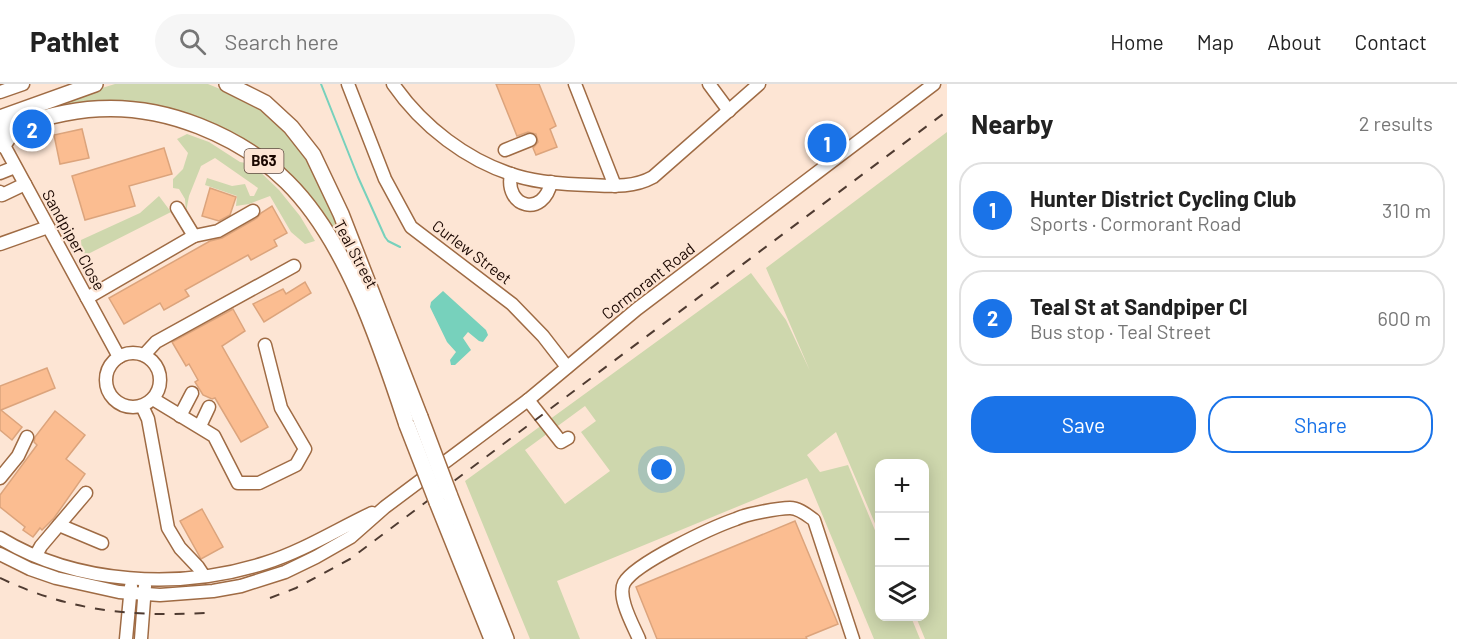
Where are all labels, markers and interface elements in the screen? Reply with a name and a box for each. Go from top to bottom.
search box [155,14,575,68]
text: Pathlet [30,24,119,58]
icon: search [176,25,209,58]
text: Search here [224,28,339,54]
text: Home [1110,29,1164,54]
text: Map [1197,29,1234,54]
text: About [1267,29,1322,54]
text: Contact [1355,29,1427,54]
pin: 2 [12,106,51,152]
text: Nearby [971,108,1053,139]
text: 2 results [1359,111,1433,135]
pin: 1 [808,120,846,166]
road number: B63 [244,149,284,173]
text: Hunter District Cycling Club [1030,185,1296,211]
street label: Sandpiper Close [39,186,110,293]
text: 1 [989,198,996,222]
text: 310 m [1382,198,1431,222]
text: Sports · Cormorant Road [1030,211,1241,235]
street label: Teal Street [330,216,382,291]
street label: Curlew Street [429,216,516,288]
street label: Cormorant Road [597,238,698,323]
text: Teal St at Sandpiper Cl [1030,293,1247,319]
text: 2 [987,306,998,330]
text: 600 m [1378,306,1431,330]
text: Bus stop · Teal Street [1030,319,1211,343]
button: Save [971,396,1196,453]
button: Share [1208,396,1433,453]
your location [647,455,676,484]
map controls [875,459,929,621]
button: + [875,459,929,513]
button: − [875,513,929,567]
button: layers [875,567,929,621]

